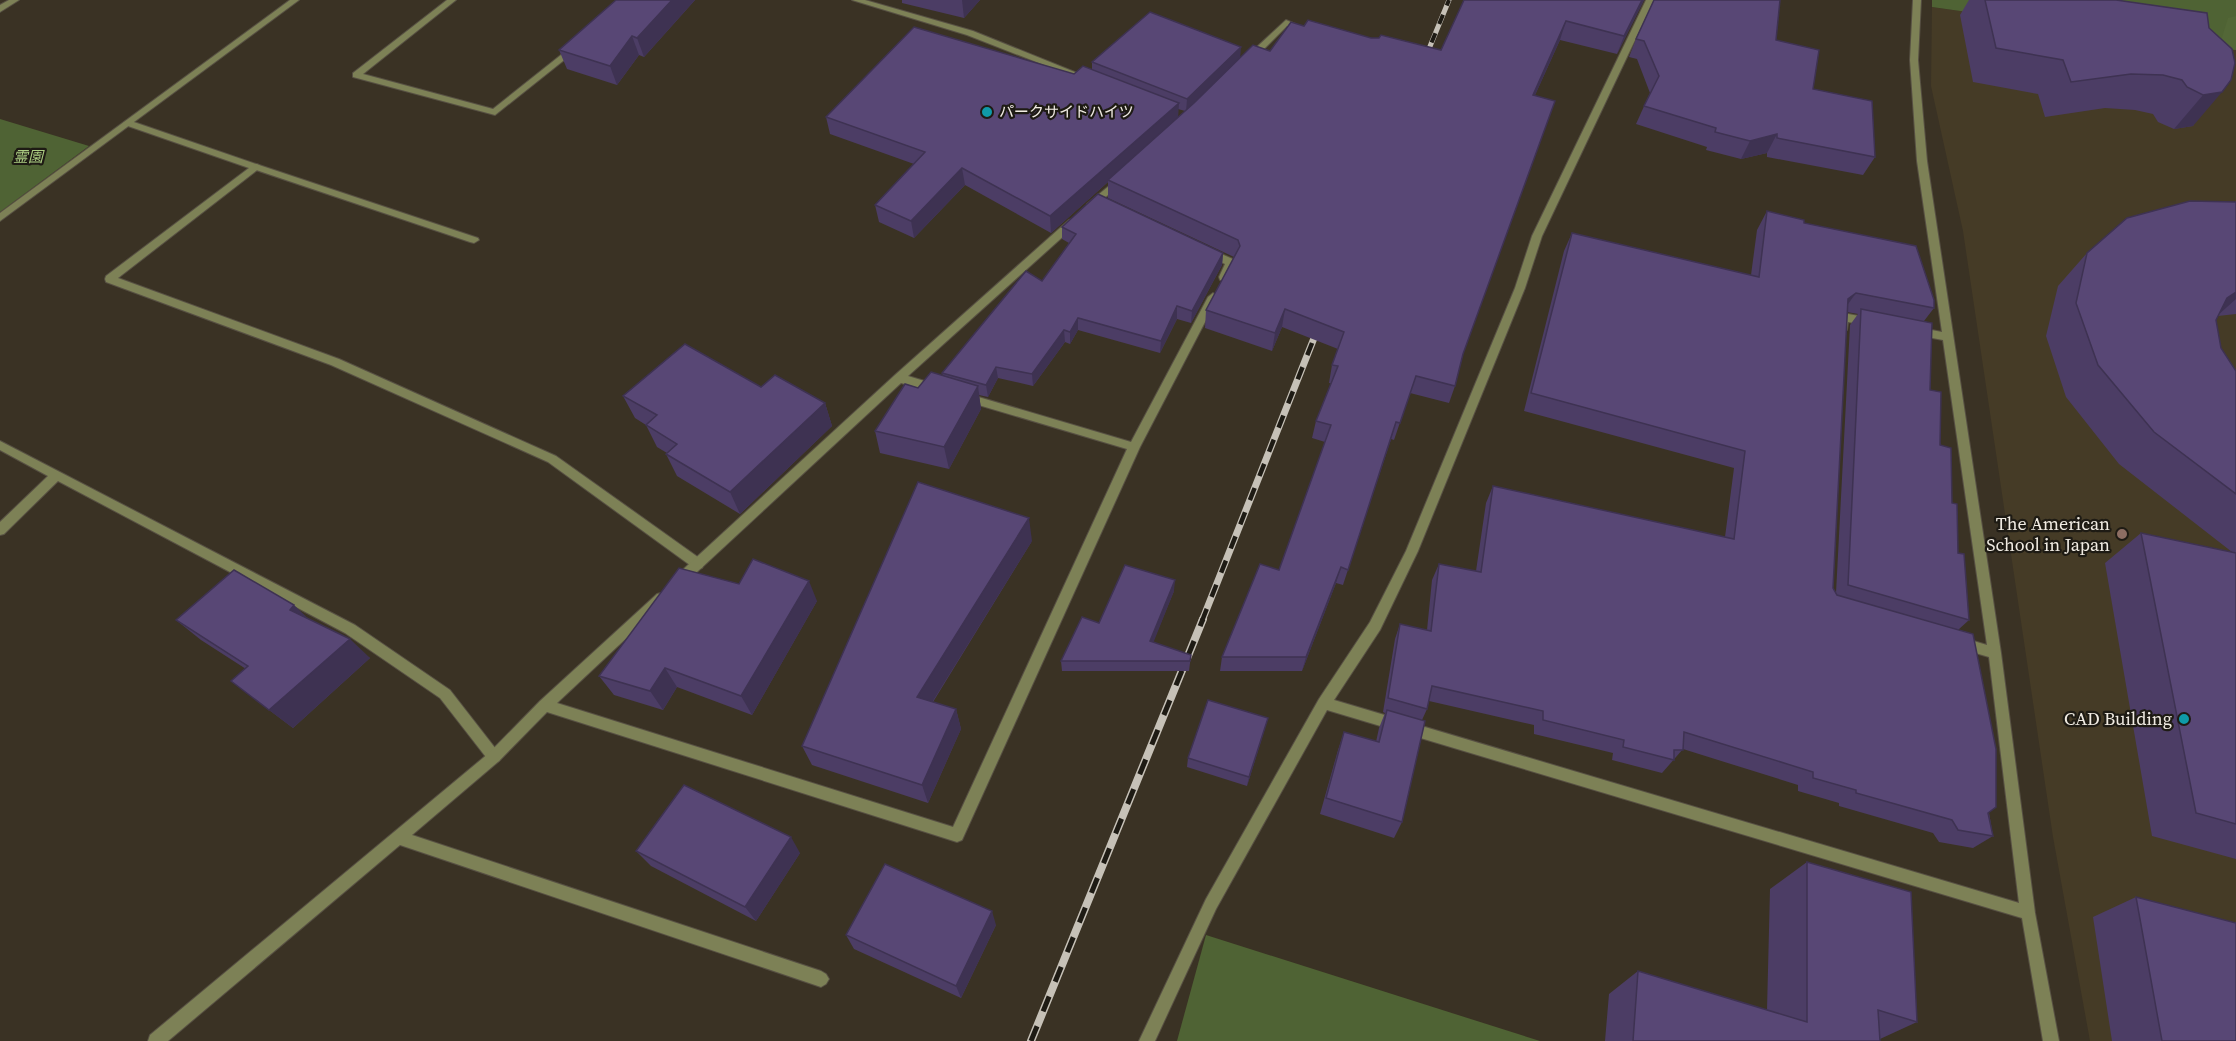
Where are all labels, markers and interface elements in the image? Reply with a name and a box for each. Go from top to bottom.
place label: パークサイドハイツ [999,101,1134,122]
marker: パークサイドハイツ [980,105,994,119]
park label: 霊園 [13,146,45,167]
place label: The American School in Japan [1986,511,2110,557]
marker: The American School in Japan [2115,527,2129,541]
place label: CAD Building [2064,706,2172,731]
marker: CAD Building [2177,712,2191,726]

